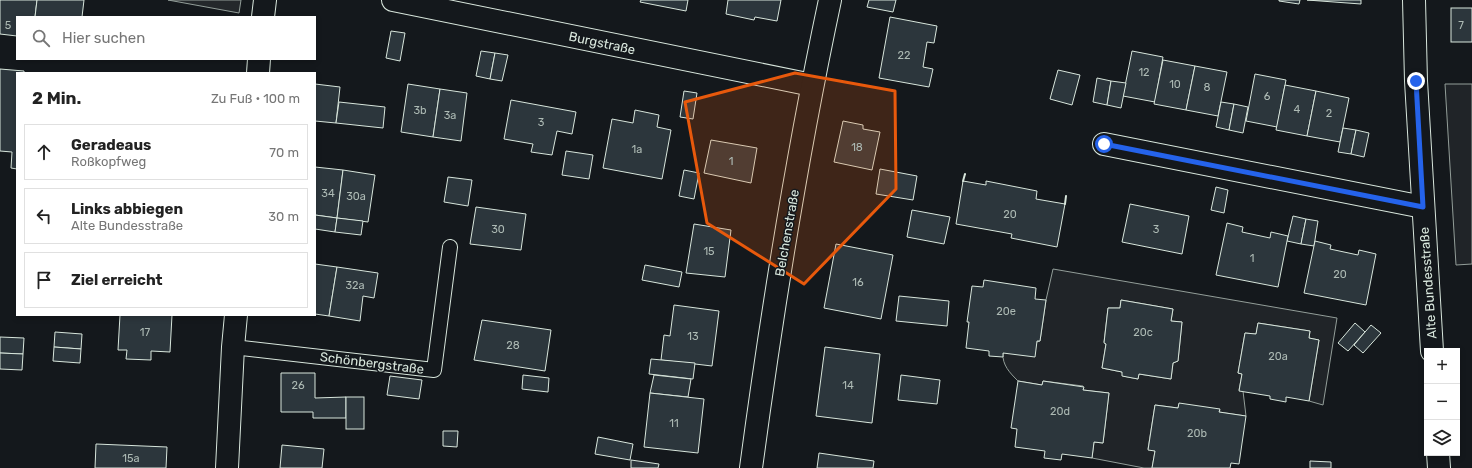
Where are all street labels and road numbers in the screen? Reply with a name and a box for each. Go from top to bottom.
street label: Burgstraße [567,29,637,58]
street label: Belchenstraße [772,188,802,278]
street label: Alte Bundesstraße [1417,227,1439,339]
street label: Schönbergstraße [319,349,425,378]

